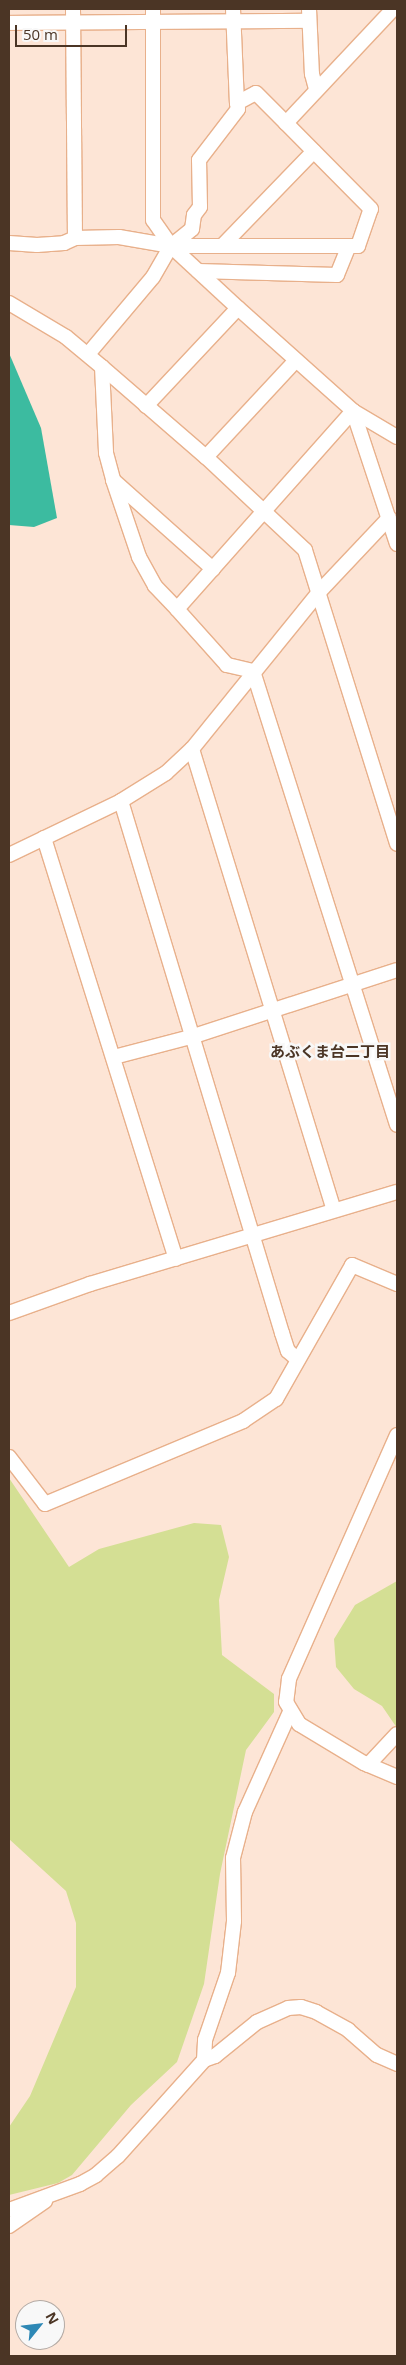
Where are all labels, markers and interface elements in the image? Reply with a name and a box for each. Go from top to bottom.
scale bar [18,15,130,47]
text: 50 m [23,24,58,44]
district label: あぶくま台二丁目 [270,1043,390,1061]
north arrow [15,2300,65,2350]
text: N [42,2308,64,2328]

